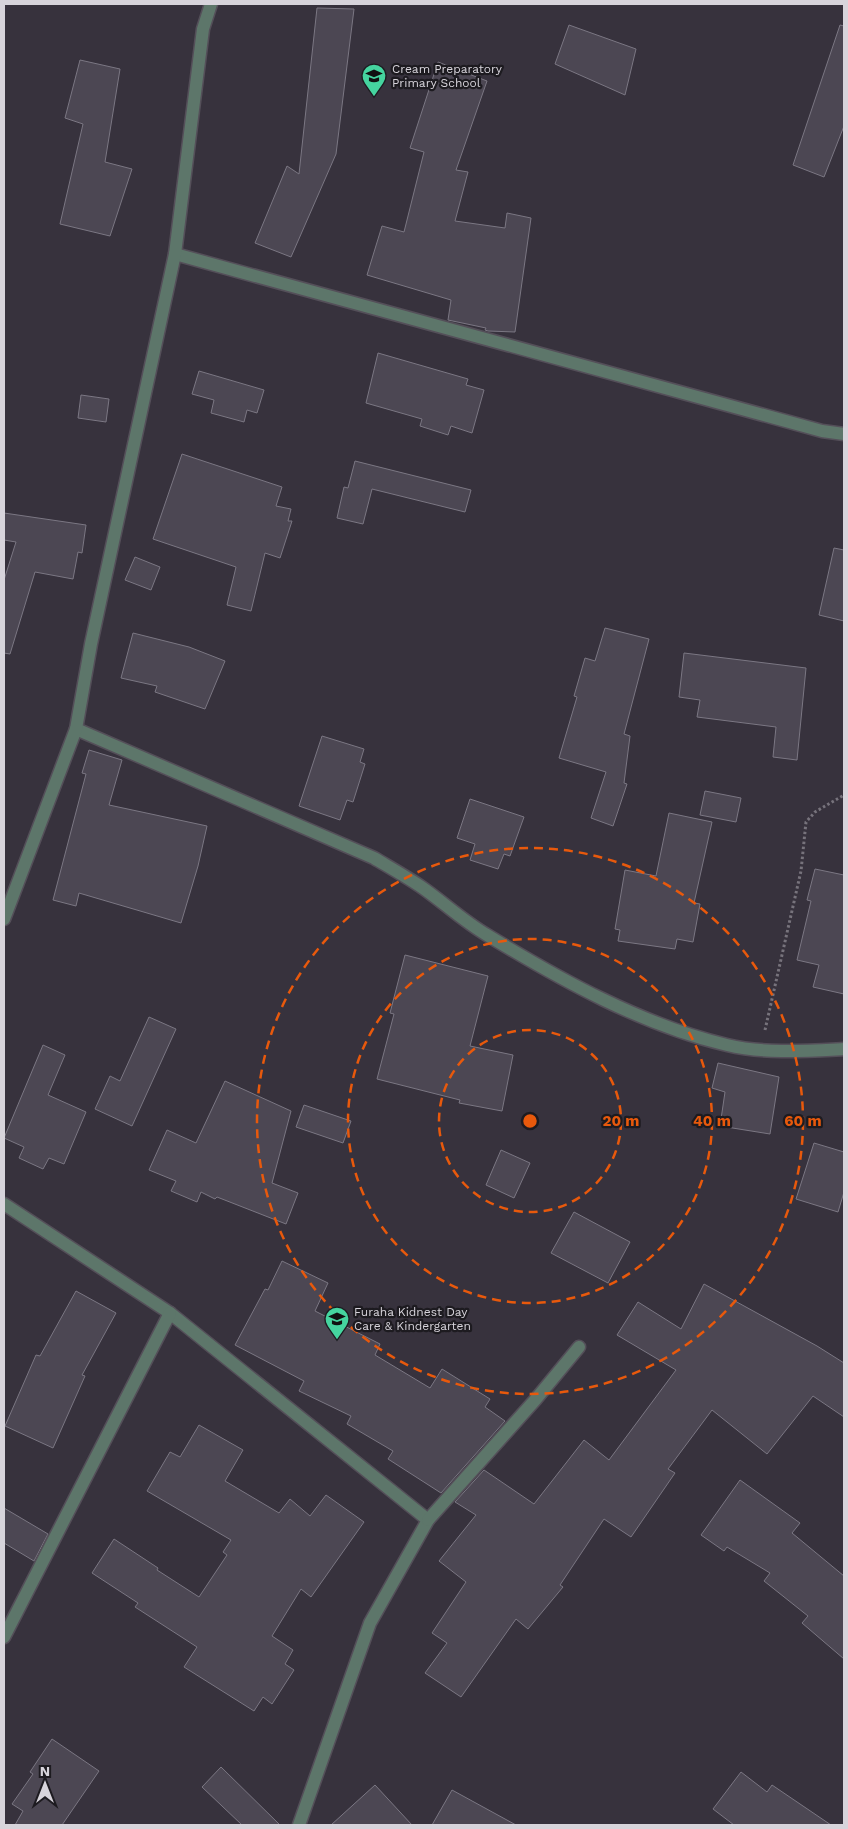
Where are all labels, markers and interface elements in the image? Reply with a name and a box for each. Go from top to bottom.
place label: Cream Preparatory Primary School [392,62,503,90]
school or university icon: Cream Preparatory Primary School [361,63,387,97]
centre of rings [521,1112,539,1130]
text: 20 m [602,1112,640,1130]
text: 40 m [693,1112,731,1130]
text: 60 m [784,1112,822,1130]
place label: Furaha Kidnest Day Care & Kindergarten [354,1305,471,1333]
school or university icon: Furaha Kidnest Day Care & Kindergarten [324,1306,350,1340]
north arrow [20,1759,70,1809]
text: N [40,1763,50,1779]

